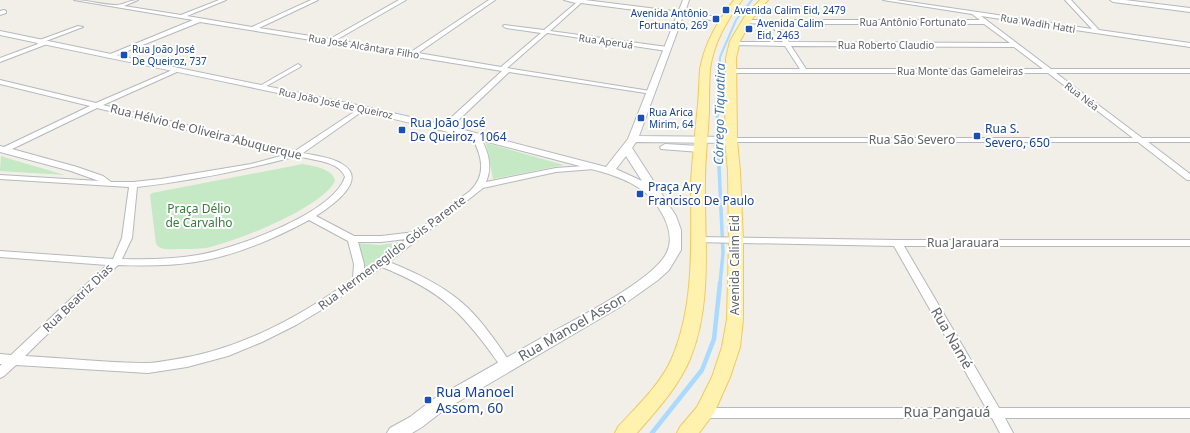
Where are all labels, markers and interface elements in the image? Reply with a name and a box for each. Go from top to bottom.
place label: Avenida Calim Eid, 2479 [734,3,846,17]
marker: Avenida Calim Eid, 2479 [721,5,731,15]
place label: Avenida Antônio Fortunato, 269 [631,6,708,32]
street label: Rua Wadih Hatti [1000,10,1076,36]
marker: Avenida Antônio Fortunato, 269 [711,14,721,24]
street label: Rua Antônio Fortunato [860,15,966,29]
place label: Avenida Calim Eid, 2463 [757,16,824,42]
marker: Avenida Calim Eid, 2463 [744,24,754,34]
street label: Rua José Alcântara Filho [308,30,420,62]
street label: Rua Aperuá [578,30,634,52]
street label: Rua Roberto Claudio [838,38,934,52]
place label: Rua João José De Queiroz, 737 [132,42,207,68]
marker: Rua João José De Queiroz, 737 [119,50,129,60]
water label: Córrego Tiquatira [709,62,729,165]
street label: Rua Monte das Gameleiras [897,64,1023,78]
street label: Rua Néa [1062,79,1102,113]
street label: Rua João José de Queiroz [277,84,395,122]
street label: Rua Hélvio de Oliveira Abuquerque [109,99,304,164]
place label: Rua Arica Mirim, 64 [649,105,694,131]
marker: Rua Arica Mirim, 64 [636,113,646,123]
place label: Rua João José De Queiroz, 1064 [410,114,507,145]
place label: Rua S. Severo, 650 [985,120,1050,151]
marker: Rua João José De Queiroz, 1064 [397,125,407,135]
street label: Rua São Severo [869,131,955,148]
marker: Rua S. Severo, 650 [972,131,982,141]
place label: Praça Ary Francisco De Paulo [648,178,754,209]
marker: Praça Ary Francisco De Paulo [635,189,645,199]
street label: Rua Hermenegildo Góis Parente [314,191,469,314]
park label: Praça Délio de Carvalho [165,200,233,231]
street label: Avenida Calim Eid [726,215,743,315]
street label: Rua Jarauara [927,234,999,251]
street label: Rua Beatriz Dias [39,260,117,336]
street label: Rua Manoel Asson [515,288,629,365]
street label: Rua Namé [927,303,978,372]
place label: Rua Manoel Assom, 60 [436,382,514,417]
marker: Rua Manoel Assom, 60 [423,395,433,405]
street label: Rua Pangauá [904,402,990,421]

